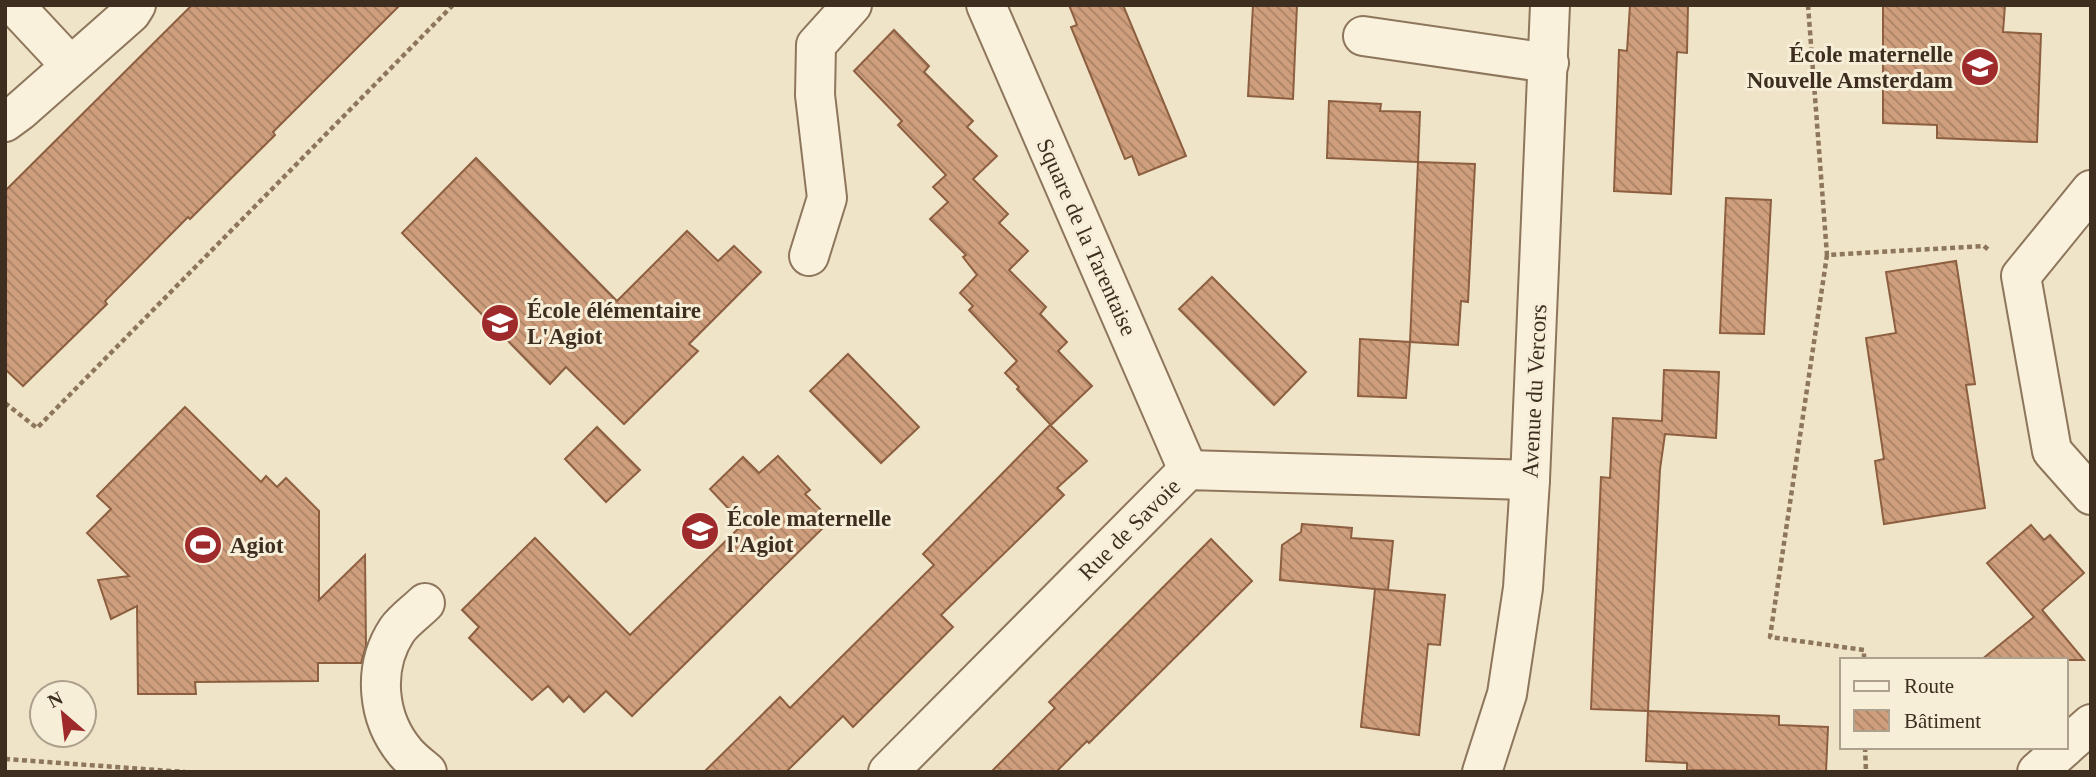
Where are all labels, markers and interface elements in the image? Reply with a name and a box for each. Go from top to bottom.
place label: École maternelle Nouvelle Amsterdam [1747,42,1953,93]
school or university icon: École maternelle Nouvelle Amsterdam [1959,46,2001,88]
street label: Square de la Tarentaise [1032,135,1141,340]
place label: École élémentaire L'Agiot [527,298,701,349]
school or university icon: École élémentaire L'Agiot [479,302,521,344]
street label: Avenue du Vercors [1517,303,1552,479]
street label: Rue de Savoie [1074,474,1185,585]
place label: École maternelle l'Agiot [727,506,891,557]
school or university icon: École maternelle l'Agiot [679,510,721,552]
sports icon: Agiot [182,524,224,566]
place label: Agiot [230,533,284,558]
legend [1840,658,2068,749]
text: Route [1904,674,1954,698]
north arrow [28,679,98,749]
text: N [44,687,66,712]
text: Bâtiment [1904,709,1981,733]

